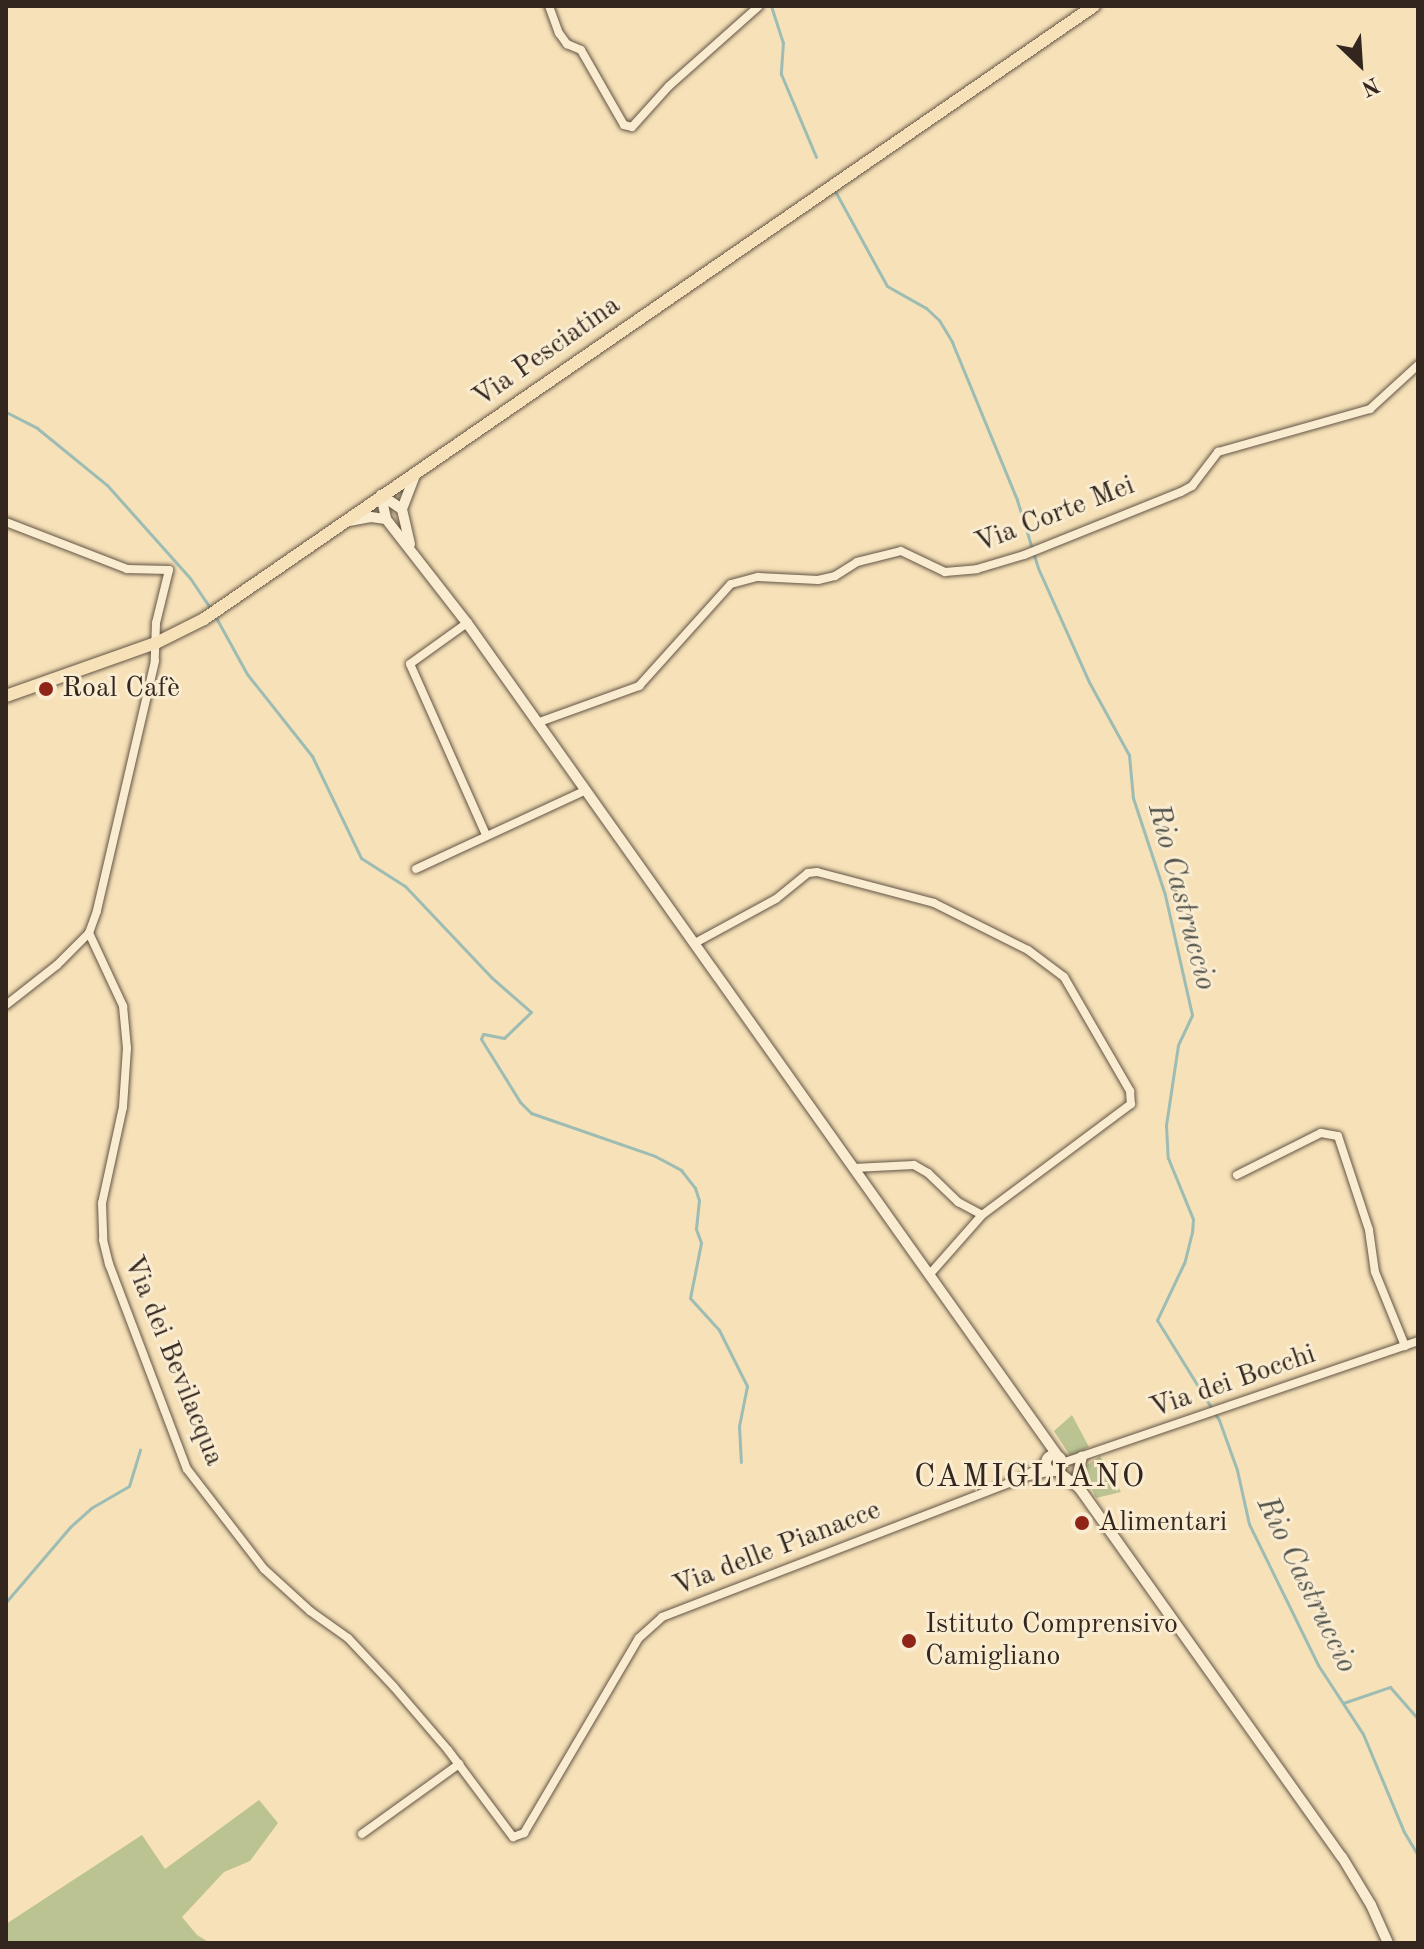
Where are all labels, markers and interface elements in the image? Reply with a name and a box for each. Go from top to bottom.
north arrow [1320,24,1400,104]
text: N [1358,72,1382,99]
street label: Via Pesciatina [467,289,627,415]
street label: Via Corte Mei [970,469,1140,561]
place label: Roal Cafè [62,672,180,706]
marker: Roal Cafè [37,680,55,698]
water label: Rio Castruccio [1139,800,1223,994]
street label: Via dei Bevilacqua [116,1251,230,1471]
street label: Via dei Bocchi [1146,1338,1320,1426]
district label: CAMIGLIANO [914,1459,1146,1497]
water label: Rio Castruccio [1248,1491,1364,1679]
street label: Via delle Pianacce [668,1494,886,1604]
place label: Alimentari [1098,1506,1227,1540]
marker: Alimentari [1073,1514,1091,1532]
place label: Istituto Comprensivo Camigliano [925,1608,1178,1674]
marker: Istituto Comprensivo Camigliano [900,1632,918,1650]

